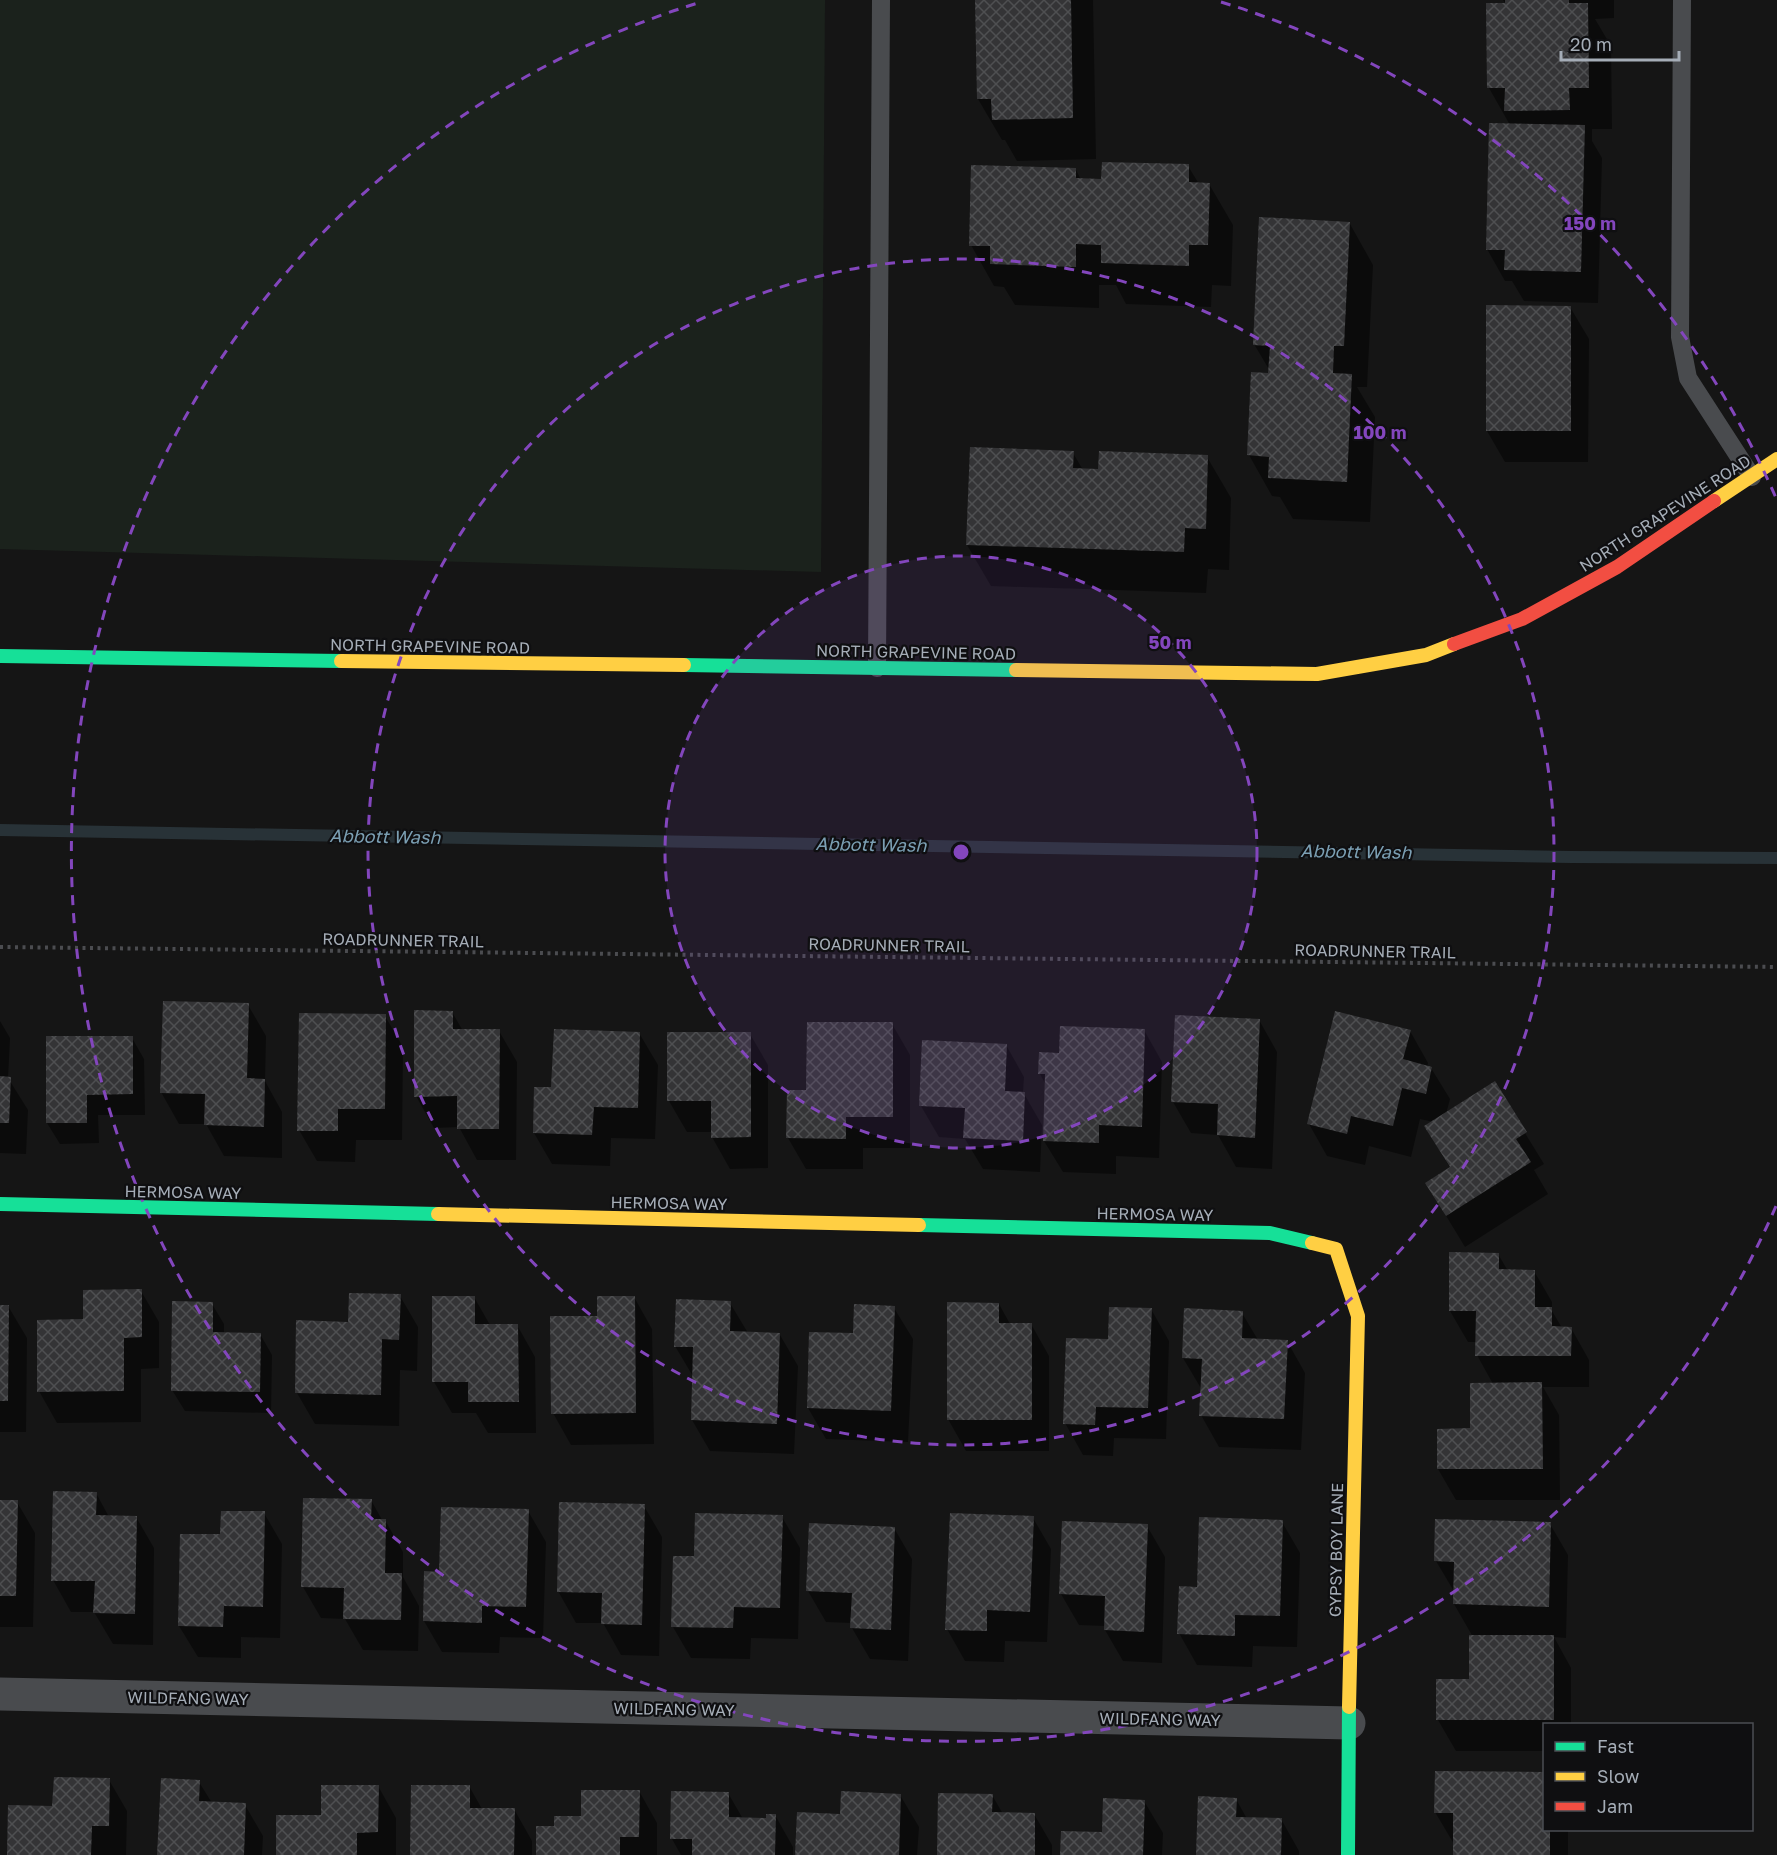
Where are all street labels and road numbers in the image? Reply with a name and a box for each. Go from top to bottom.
street label: NORTH GRAPEVINE ROAD [1576,450,1754,576]
street label: NORTH GRAPEVINE ROAD [330,634,530,658]
street label: NORTH GRAPEVINE ROAD [816,640,1016,664]
street label: ROADRUNNER TRAIL [322,929,484,951]
street label: ROADRUNNER TRAIL [808,934,970,956]
street label: ROADRUNNER TRAIL [1294,940,1456,962]
street label: HERMOSA WAY [124,1181,242,1203]
street label: HERMOSA WAY [610,1192,728,1214]
street label: HERMOSA WAY [1096,1203,1214,1225]
street label: GYPSY BOY LANE [1325,1483,1347,1617]
street label: WILDFANG WAY [127,1687,250,1709]
street label: WILDFANG WAY [613,1698,736,1720]
street label: WILDFANG WAY [1099,1708,1222,1730]

